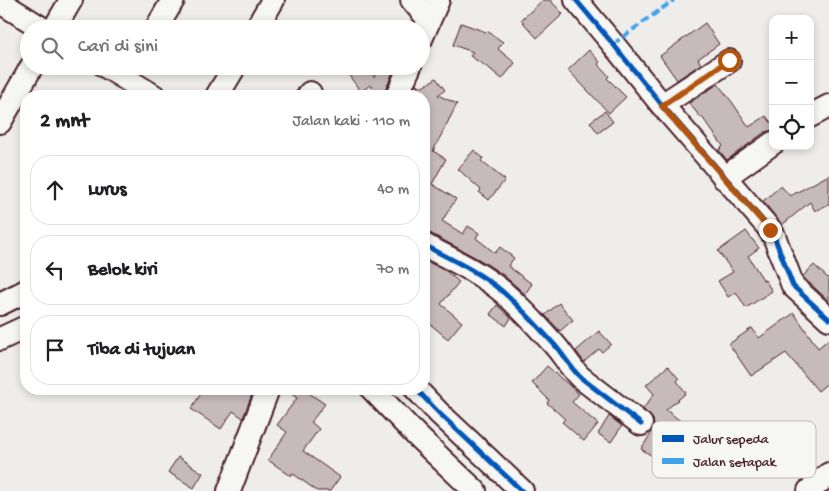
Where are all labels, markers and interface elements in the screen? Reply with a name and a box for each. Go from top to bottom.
map controls [769,15,814,150]
button: + [769,15,814,60]
search box [20,20,430,75]
icon: search [38,34,66,62]
text: Cari di sini [78,36,158,59]
route start [718,49,741,72]
button: − [769,60,814,105]
button: locate [769,105,814,150]
text: 2 mnt [40,110,89,135]
text: Jalan kaki · 110 m [292,113,410,132]
icon: ahead [41,176,69,204]
text: Lurus [88,179,127,202]
text: 40 m [377,181,409,200]
route end [759,219,782,242]
icon: left [41,256,69,284]
text: Belok kiri [88,259,158,282]
text: 70 m [376,261,409,280]
icon: arrive [41,336,69,364]
text: Tiba di tujuan [88,339,195,362]
legend [652,421,816,478]
text: Jalur sepeda [693,432,770,449]
text: Jalan setapak [693,455,778,472]

